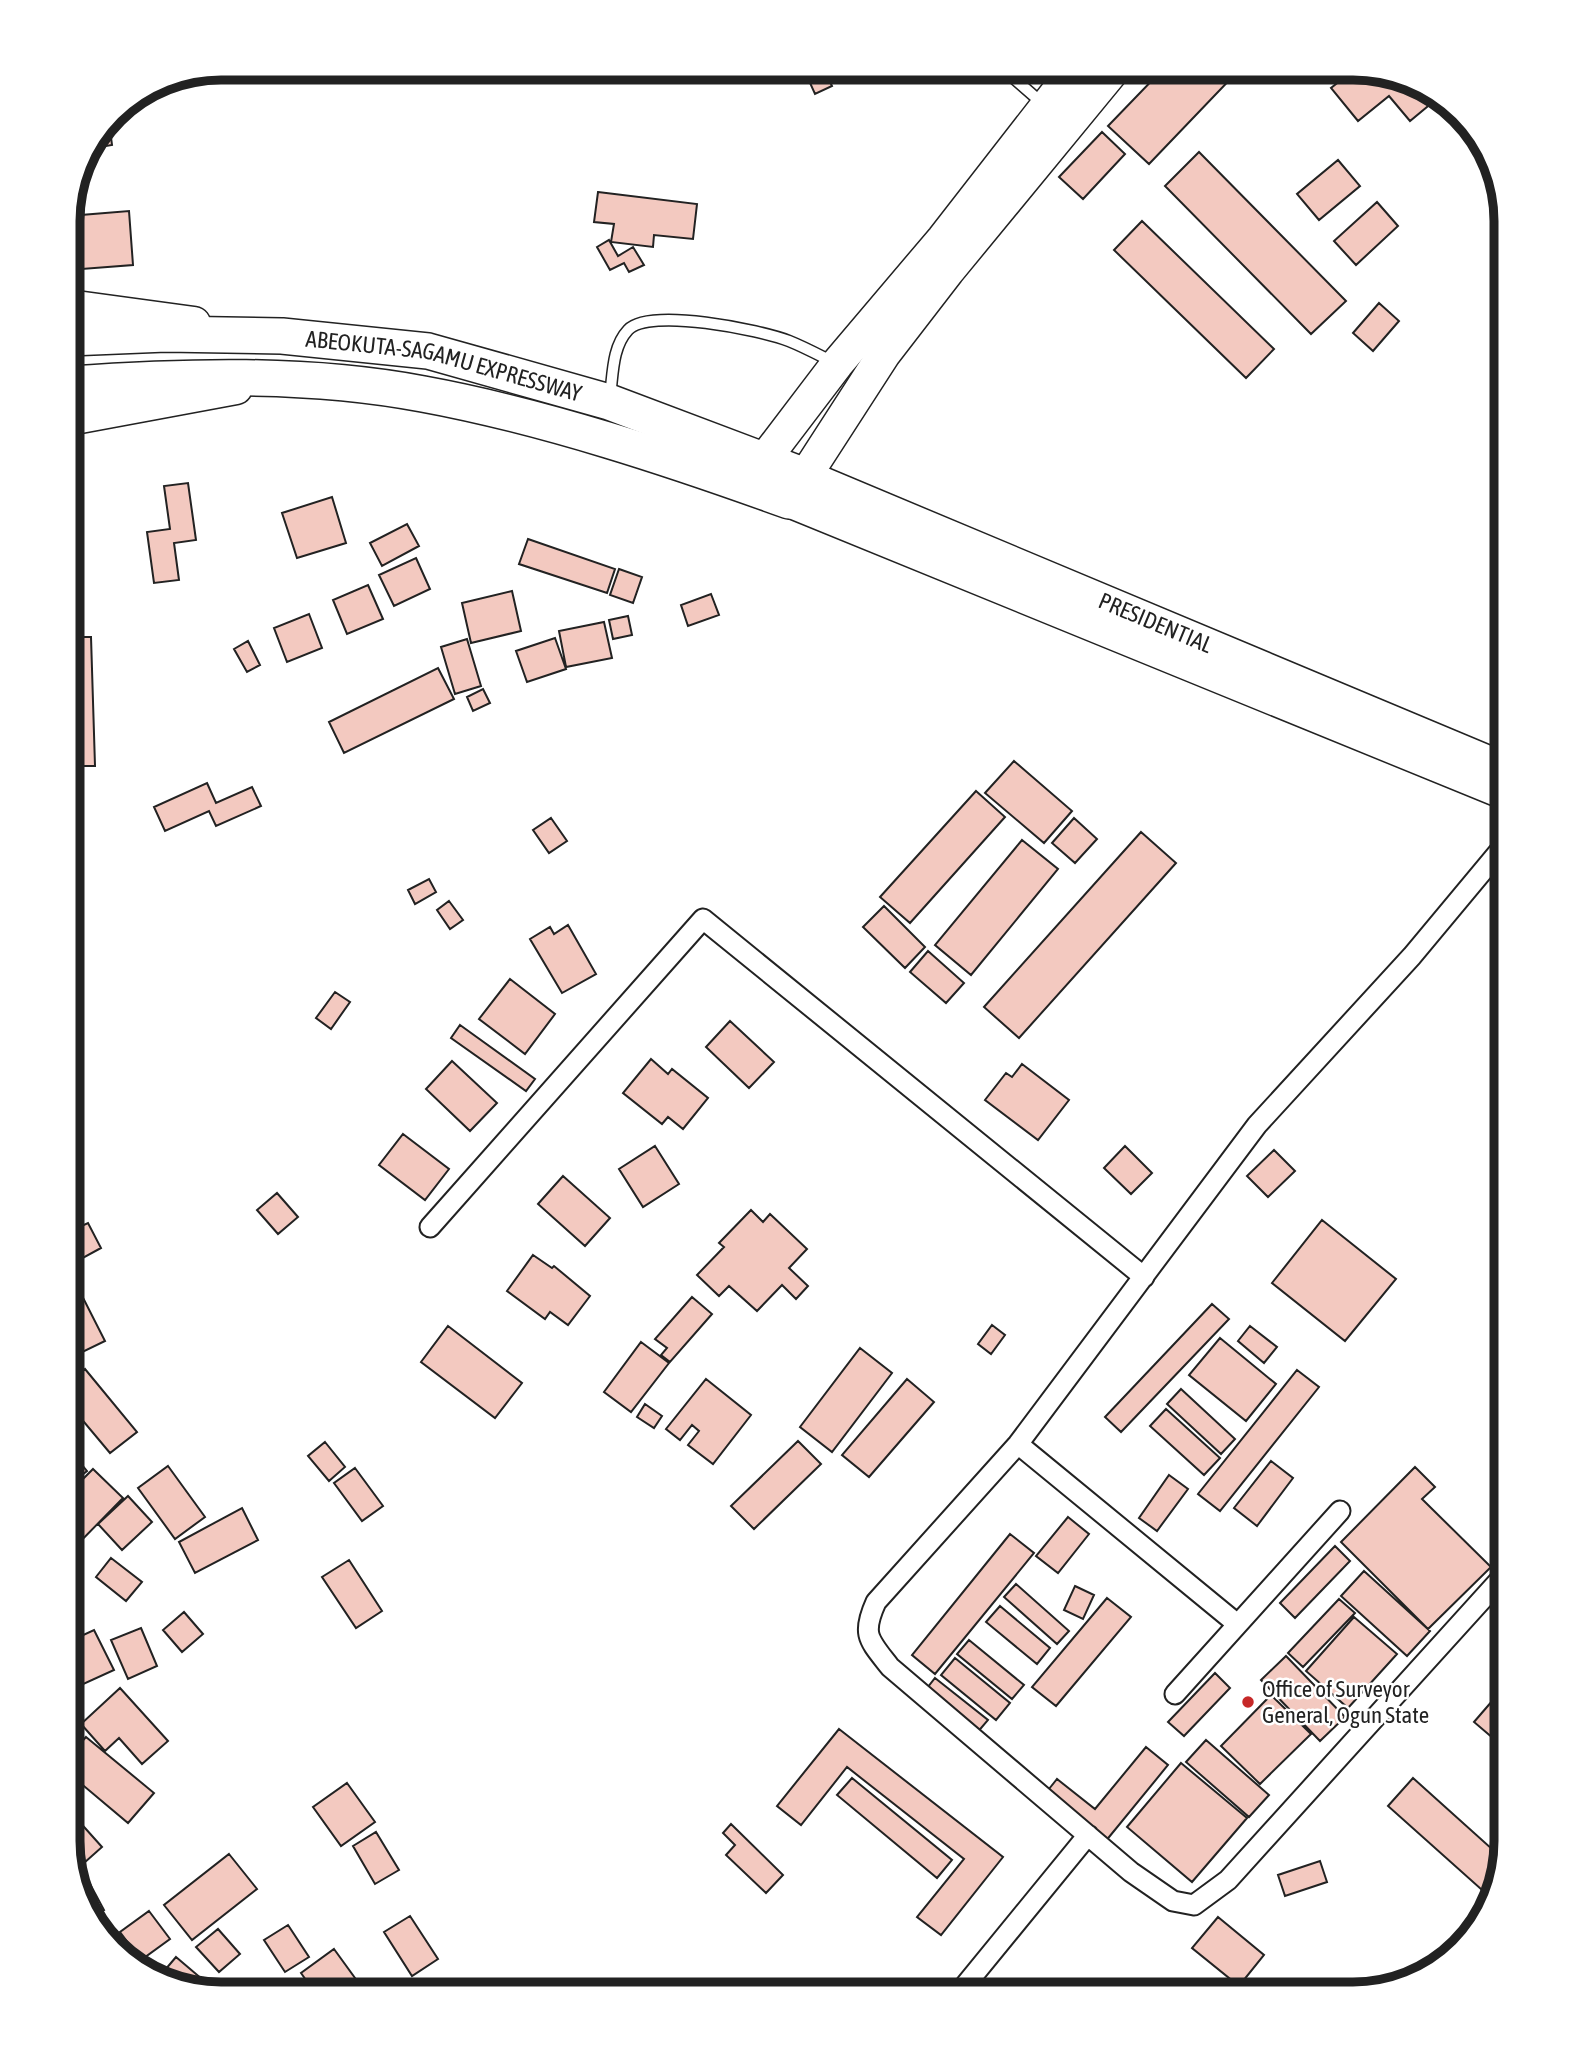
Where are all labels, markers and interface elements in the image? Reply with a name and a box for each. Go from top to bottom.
street label: ABEOKUTA-SAGAMU EXPRESSWAY [305,326,585,407]
street label: PRESIDENTIAL [1095,588,1216,658]
place label: Office of Surveyor General, Ogun State [1262,1676,1429,1728]
marker: Office of Surveyor General, Ogun State [1240,1694,1256,1710]

